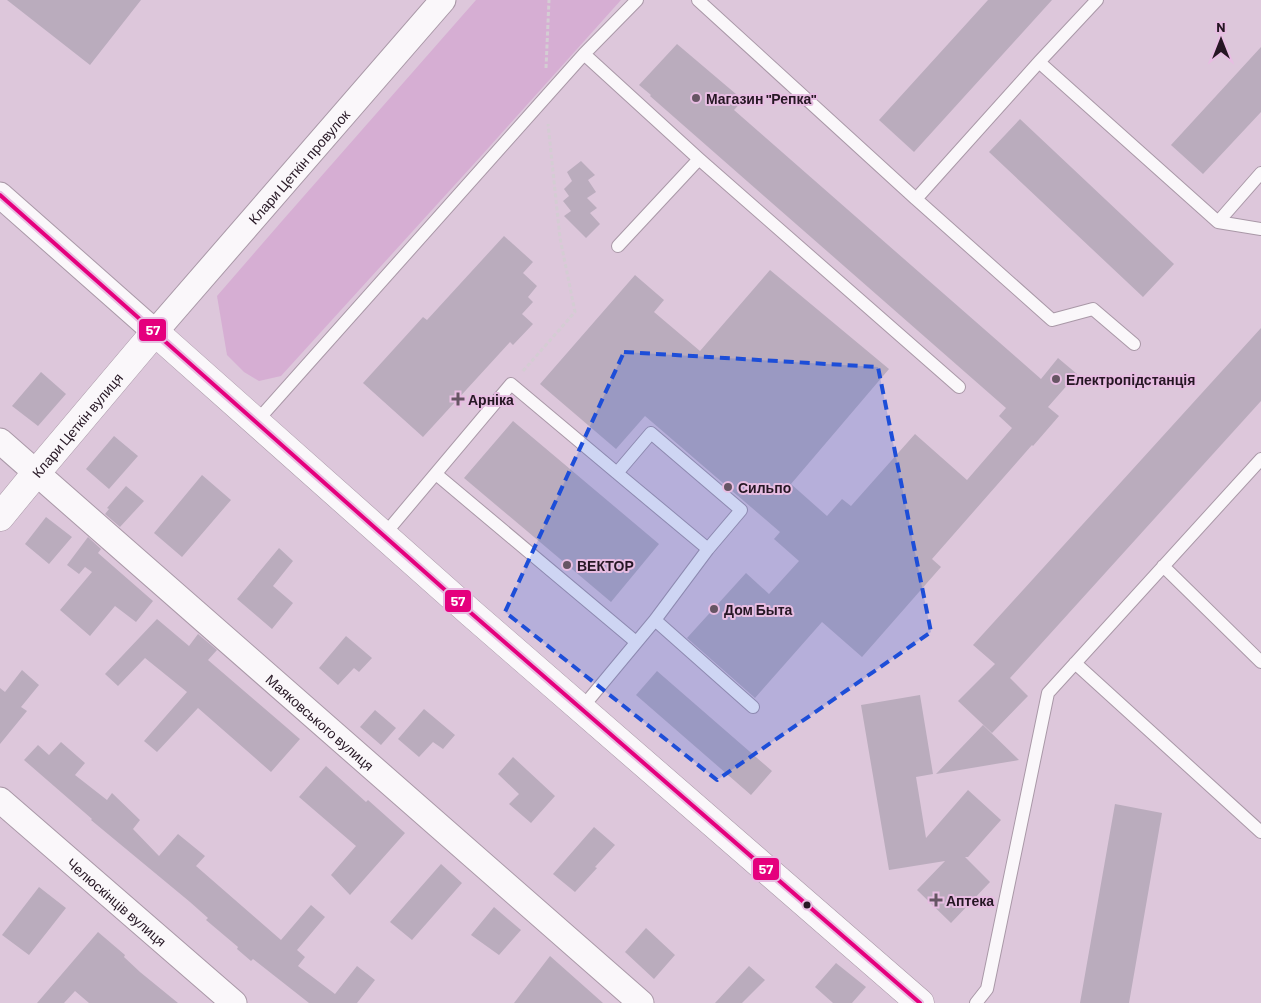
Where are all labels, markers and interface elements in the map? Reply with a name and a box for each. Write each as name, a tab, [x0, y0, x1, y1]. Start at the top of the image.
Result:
north arrow	[1196, 15, 1246, 65]
text: N	[1216, 18, 1226, 35]
place label: Магазин "Репка"	[706, 90, 816, 107]
marker: Магазин "Репка"	[690, 92, 702, 104]
street label: Клари Цеткін провулок	[244, 105, 353, 227]
line badge: 57	[138, 318, 167, 342]
text: 57	[146, 321, 160, 338]
street label: Клари Цеткін вулиця	[28, 369, 126, 481]
place label: Електропідстанція	[1066, 371, 1195, 388]
marker: Електропідстанція	[1050, 373, 1062, 385]
place label: Арніка	[468, 391, 514, 408]
marker: Арніка	[452, 393, 464, 405]
place label: Сильпо	[738, 479, 791, 496]
marker: Сильпо	[722, 481, 734, 493]
place label: ВЕКТОР	[577, 557, 634, 574]
marker: ВЕКТОР	[561, 559, 573, 571]
line badge: 57	[444, 589, 472, 613]
text: 57	[451, 592, 465, 609]
place label: Дом Быта	[724, 601, 793, 618]
marker: Дом Быта	[708, 603, 720, 615]
street label: Маяковського вулиця	[263, 670, 378, 774]
street label: Челюскінців вулиця	[64, 854, 170, 949]
line badge: 57	[752, 857, 780, 881]
text: 57	[759, 860, 773, 877]
place label: Аптека	[946, 892, 994, 909]
marker: Аптека	[930, 894, 942, 906]
unlabelled marker	[802, 900, 812, 910]

